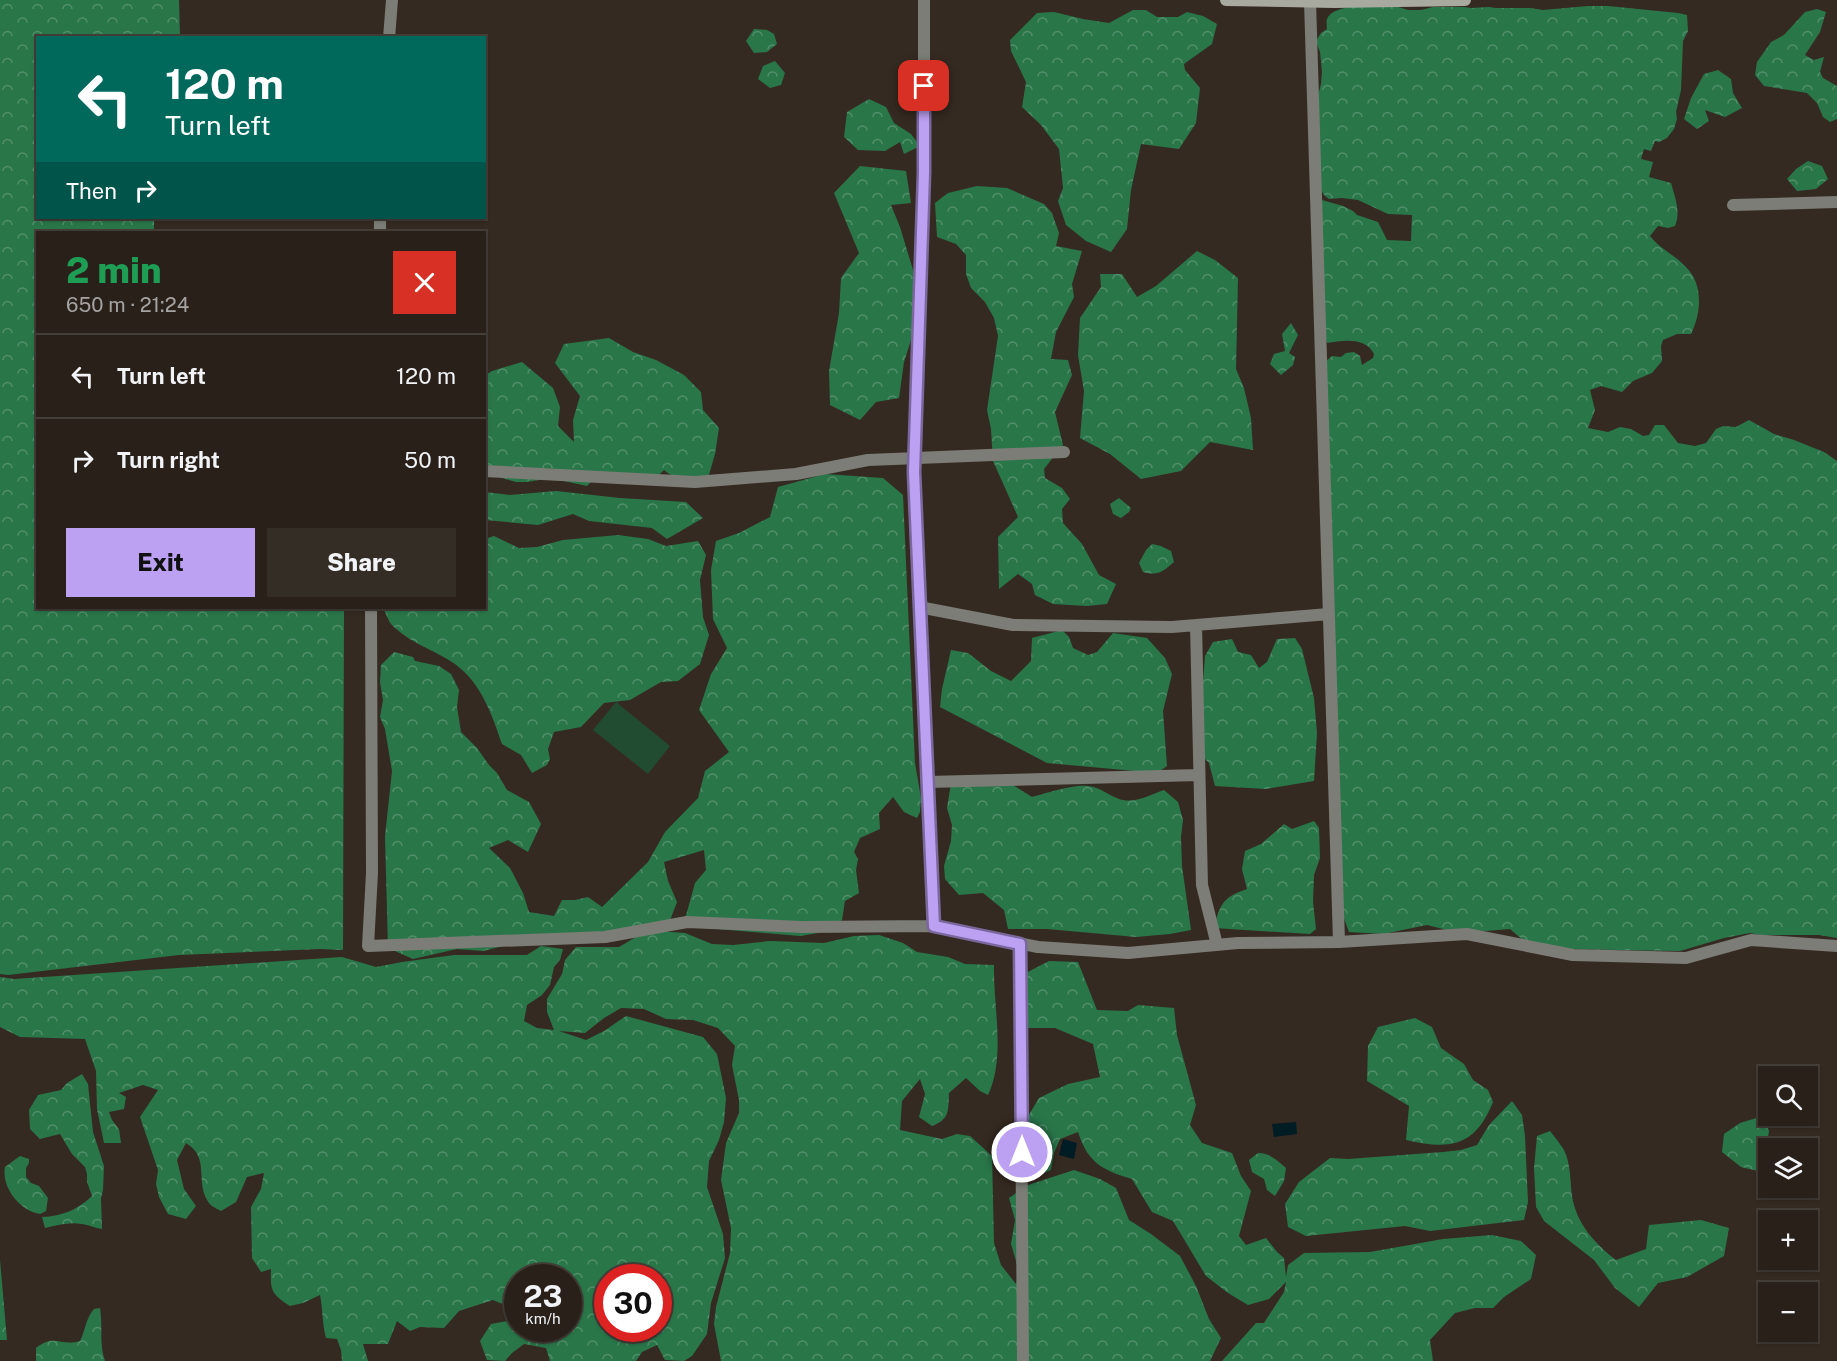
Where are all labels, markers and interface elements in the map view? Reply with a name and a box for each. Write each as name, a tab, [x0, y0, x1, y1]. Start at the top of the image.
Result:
text: 120 m	[165, 59, 284, 108]
icon: left	[66, 60, 144, 138]
pin	[898, 60, 949, 111]
icon: arrive	[907, 69, 940, 102]
text: Turn left	[165, 109, 271, 141]
icon: right	[129, 174, 162, 207]
text: Then	[66, 178, 117, 204]
text: 2 min	[66, 249, 162, 291]
button: close	[393, 251, 456, 314]
text: 650 m · 21:24	[66, 293, 189, 317]
icon: left	[66, 360, 99, 393]
text: Turn left	[117, 363, 206, 389]
text: 120 m	[396, 363, 456, 389]
icon: right	[66, 444, 99, 477]
text: Turn right	[117, 447, 220, 473]
text: 50 m	[404, 447, 456, 473]
button: Exit	[66, 528, 255, 597]
button: Share	[267, 528, 456, 597]
map controls	[1758, 1066, 1818, 1342]
button: search	[1758, 1066, 1818, 1126]
position arrow	[990, 1120, 1054, 1184]
button: layers	[1758, 1138, 1818, 1198]
button: +	[1758, 1210, 1818, 1270]
speed limit sign: 30	[594, 1264, 672, 1342]
text: 23	[523, 1278, 563, 1314]
button: −	[1758, 1282, 1818, 1342]
text: km/h	[525, 1310, 561, 1327]

